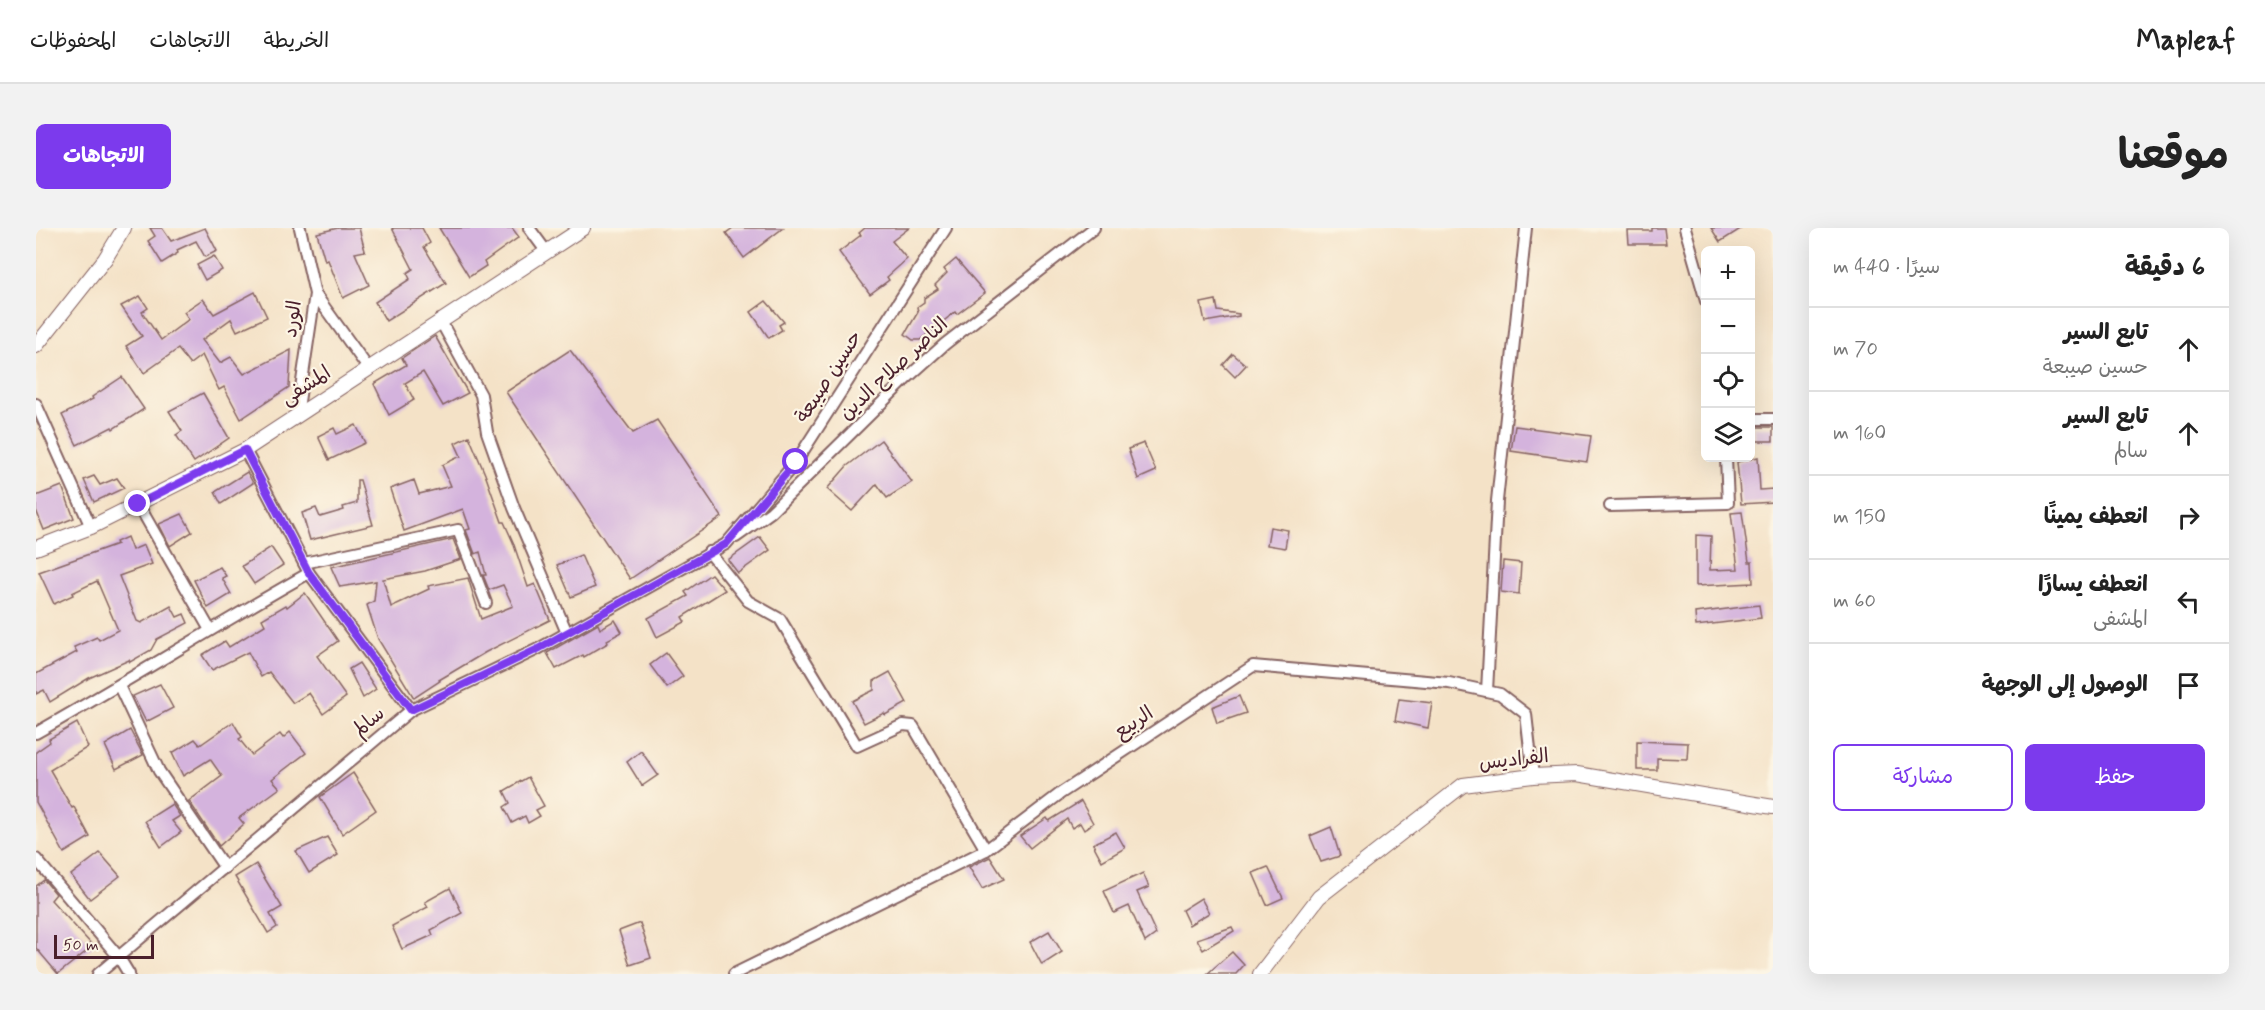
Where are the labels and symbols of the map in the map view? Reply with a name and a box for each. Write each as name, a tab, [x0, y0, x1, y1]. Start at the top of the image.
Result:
street label: الورد	[277, 299, 309, 339]
street label: الناصر صلاح الدين	[834, 311, 954, 427]
street label: حسين صيبعة	[789, 326, 869, 428]
street label: المشفى	[276, 360, 336, 412]
route start	[782, 448, 808, 474]
route end	[124, 490, 150, 516]
street label: الربيع	[1109, 700, 1159, 746]
street label: سالم	[347, 701, 391, 743]
street label: الفراديس	[1478, 743, 1550, 777]
scale bar	[54, 932, 154, 960]

